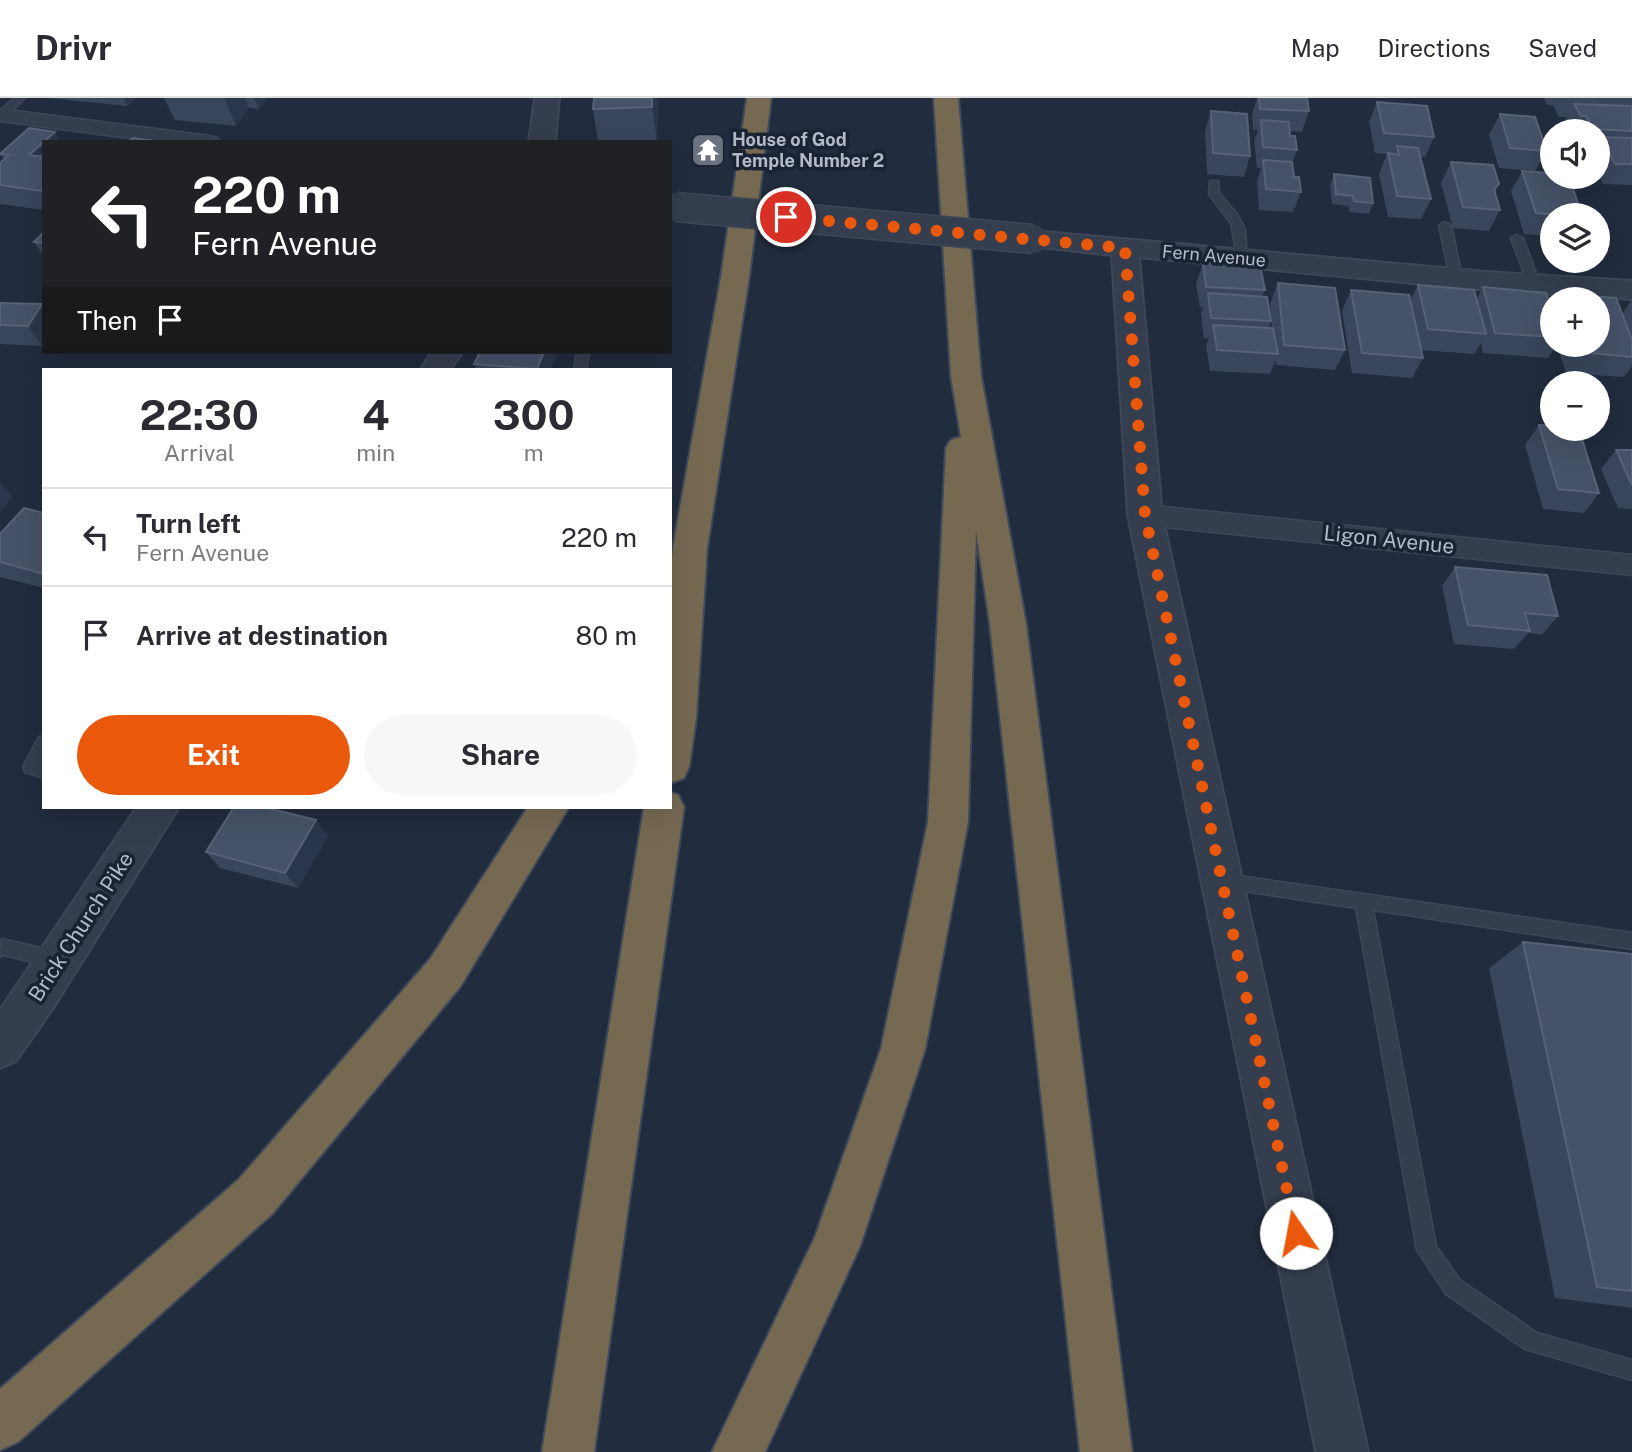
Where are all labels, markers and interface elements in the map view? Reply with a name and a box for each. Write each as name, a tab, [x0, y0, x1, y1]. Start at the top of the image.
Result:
text: Drivr	[35, 29, 112, 67]
text: Map	[1291, 34, 1340, 62]
text: Directions	[1378, 34, 1490, 62]
text: Saved	[1528, 34, 1597, 62]
map controls	[1540, 119, 1610, 441]
button: sound	[1540, 119, 1610, 189]
place label: House of God Temple Number 2	[732, 129, 884, 171]
temple icon: House of God Temple Number 2	[689, 131, 727, 169]
text: 220 m	[192, 166, 341, 224]
icon: left	[77, 168, 168, 259]
pin	[756, 187, 816, 247]
icon: arrive	[767, 198, 805, 236]
button: layers	[1540, 203, 1610, 273]
text: Fern Avenue	[192, 225, 377, 262]
street label: Fern Avenue	[1161, 240, 1267, 271]
button: +	[1540, 287, 1610, 357]
icon: arrive	[151, 301, 189, 339]
text: Then	[77, 305, 137, 336]
button: −	[1540, 371, 1610, 441]
text: 22:30	[139, 390, 259, 439]
text: 4	[362, 390, 390, 439]
text: 300	[493, 390, 575, 439]
text: Arrival	[164, 439, 235, 466]
text: min	[356, 439, 395, 466]
text: m	[524, 439, 544, 466]
text: Turn left	[136, 508, 241, 539]
icon: left	[77, 518, 115, 556]
street label: Ligon Avenue	[1322, 520, 1456, 559]
text: 220 m	[561, 522, 637, 553]
text: Fern Avenue	[136, 539, 269, 566]
icon: arrive	[77, 616, 115, 654]
text: Arrive at destination	[136, 620, 388, 651]
text: 80 m	[576, 620, 637, 651]
button: Exit	[77, 715, 350, 795]
button: Share	[364, 715, 637, 795]
street label: Brick Church Pike	[23, 847, 138, 1006]
position arrow	[1259, 1196, 1333, 1270]

